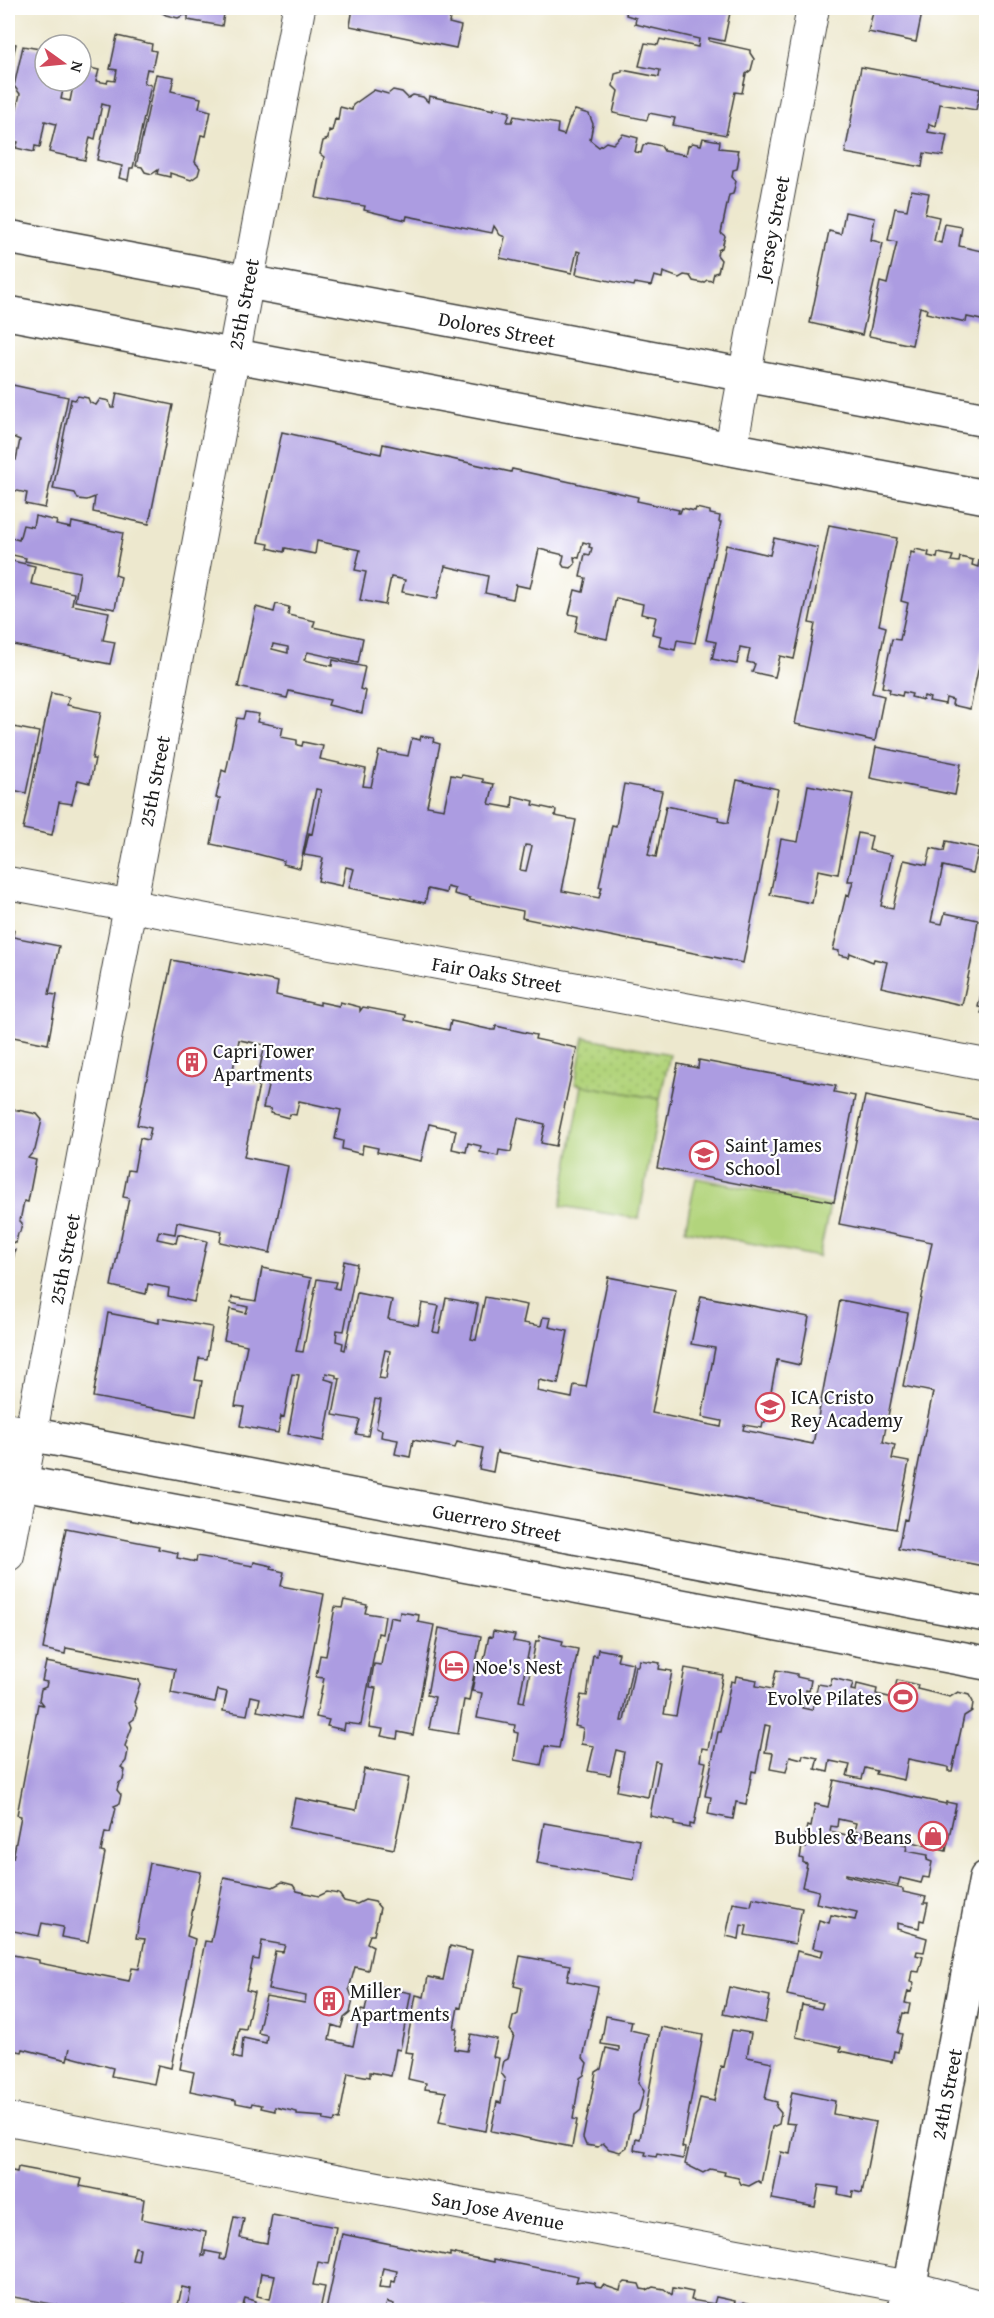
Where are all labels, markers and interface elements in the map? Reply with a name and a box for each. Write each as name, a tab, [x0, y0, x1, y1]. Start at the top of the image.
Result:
north arrow	[33, 33, 93, 93]
text: N	[64, 59, 90, 75]
street label: Jersey Street	[747, 173, 796, 286]
street label: 25th Street	[220, 256, 266, 352]
street label: Dolores Street	[436, 303, 558, 355]
street label: 25th Street	[131, 733, 177, 829]
street label: Fair Oaks Street	[430, 948, 564, 1000]
place label: Capri Tower Apartments	[213, 1036, 314, 1088]
building icon: Capri Tower Apartments	[176, 1046, 208, 1078]
place label: Saint James School	[725, 1130, 822, 1182]
school or university icon: Saint James School	[688, 1139, 720, 1171]
street label: 25th Street	[41, 1211, 87, 1307]
place label: ICA Cristo Rey Academy	[791, 1382, 903, 1434]
school or university icon: ICA Cristo Rey Academy	[754, 1391, 786, 1423]
street label: Guerrero Street	[430, 1495, 564, 1549]
hotel icon: Noe's Nest	[438, 1650, 470, 1682]
place label: Noe's Nest	[475, 1652, 563, 1681]
sports icon: Evolve Pilates	[887, 1681, 919, 1713]
place label: Evolve Pilates	[767, 1683, 882, 1712]
shop icon: Bubbles & Beans	[917, 1820, 949, 1852]
place label: Bubbles & Beans	[775, 1822, 912, 1851]
place label: Miller Apartments	[350, 1976, 450, 2028]
building icon: Miller Apartments	[313, 1985, 345, 2017]
street label: 24th Street	[923, 2046, 969, 2142]
street label: San Jose Avenue	[429, 2183, 567, 2237]

